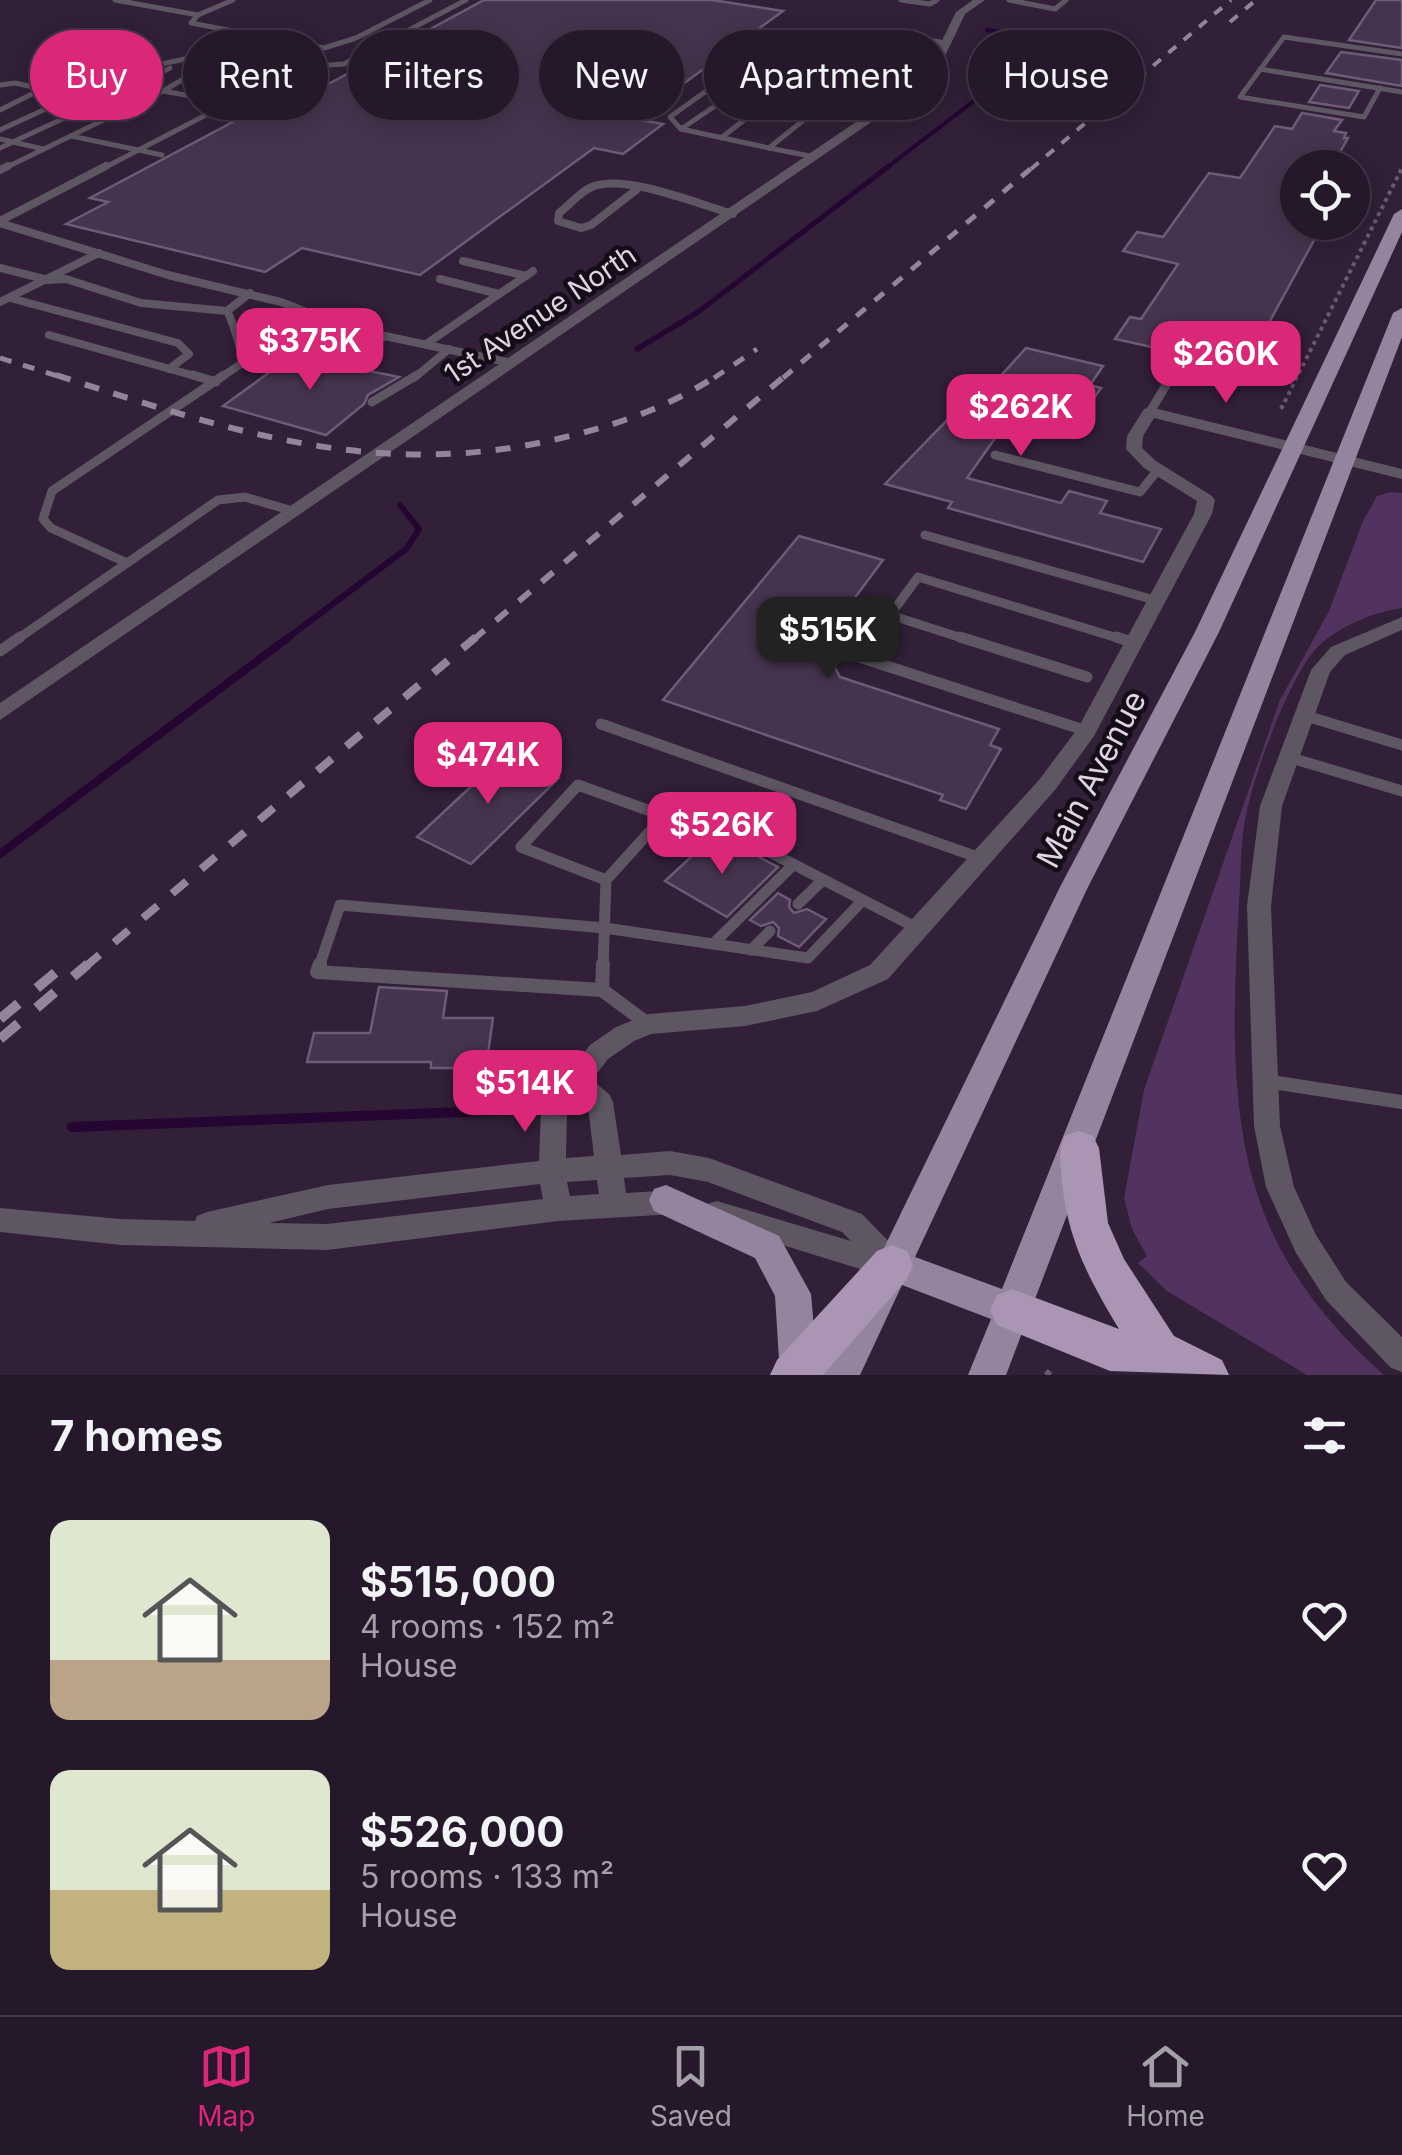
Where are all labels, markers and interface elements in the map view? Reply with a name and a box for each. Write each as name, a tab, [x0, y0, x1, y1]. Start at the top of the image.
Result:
chip: Buy	[30, 30, 163, 120]
chip: Rent	[183, 30, 328, 120]
chip: Filters	[348, 30, 519, 120]
chip: New	[539, 30, 684, 120]
chip: Apartment	[704, 30, 948, 120]
chip: House	[968, 30, 1144, 120]
map controls	[1280, 150, 1370, 240]
button: locate	[1280, 150, 1370, 240]
street label: 1st Avenue North	[438, 237, 642, 391]
pin: $375K	[240, 308, 380, 393]
text: $375K	[258, 321, 362, 360]
pin: $260K	[1156, 321, 1296, 406]
text: $260K	[1173, 334, 1279, 373]
pin: $262K	[951, 374, 1091, 459]
text: $262K	[968, 387, 1074, 426]
pin: $515K	[758, 597, 898, 682]
text: $515K	[779, 610, 877, 649]
street label: Main Avenue	[1028, 684, 1154, 874]
pin: $474K	[418, 722, 558, 807]
text: $474K	[436, 735, 540, 774]
pin: $526K	[652, 792, 792, 877]
text: $526K	[669, 805, 775, 844]
pin: $514K	[455, 1050, 595, 1135]
text: $514K	[475, 1063, 575, 1102]
icon: filters	[1297, 1408, 1352, 1463]
text: 7 homes	[50, 1410, 223, 1461]
text: $515,000	[360, 1556, 556, 1607]
icon: home	[130, 1560, 250, 1680]
icon: heart	[1297, 1593, 1352, 1648]
text: 4 rooms · 152 m²	[360, 1607, 615, 1646]
text: House	[360, 1646, 457, 1685]
text: $526,000	[360, 1806, 565, 1857]
icon: home	[130, 1810, 250, 1930]
icon: heart	[1297, 1843, 1352, 1898]
text: 5 rooms · 133 m²	[360, 1857, 614, 1896]
text: House	[360, 1896, 457, 1935]
tab: Map	[197, 2039, 255, 2133]
tab: Saved	[650, 2039, 732, 2133]
tab: Home	[1126, 2039, 1205, 2133]

